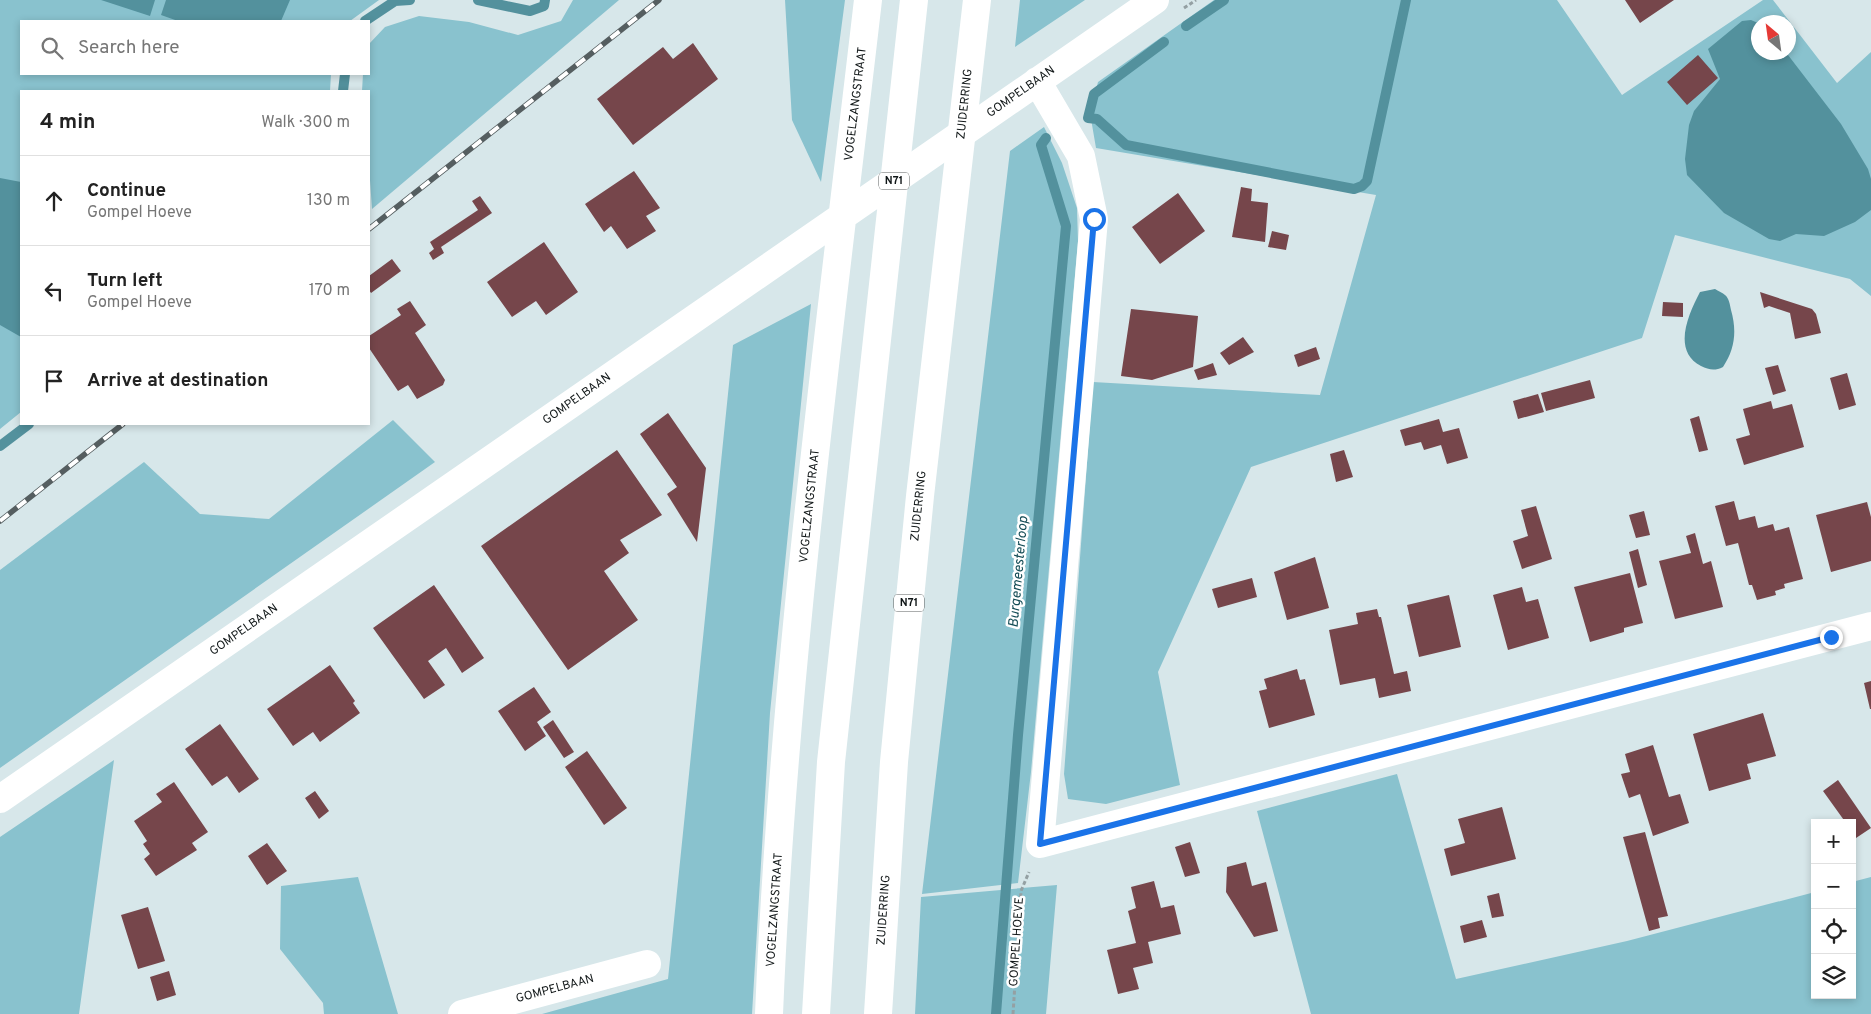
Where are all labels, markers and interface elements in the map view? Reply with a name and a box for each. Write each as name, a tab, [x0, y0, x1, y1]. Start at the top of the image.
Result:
north arrow	[1751, 15, 1796, 60]
search box	[20, 20, 370, 75]
icon: search	[38, 34, 66, 62]
text: Search here	[78, 36, 180, 60]
street label: VOGELZANGSTRAAT	[841, 46, 871, 162]
street label: GOMPELBAAN	[984, 62, 1058, 122]
street label: ZUIDERRING	[953, 68, 977, 140]
text: 4 min	[40, 109, 96, 136]
text: Walk · 300 m	[261, 113, 350, 133]
road number: N71	[879, 172, 909, 190]
text: Continue	[87, 179, 166, 203]
icon: ahead	[40, 187, 68, 215]
text: 130 m	[307, 191, 350, 211]
text: Gompel Hoeve	[87, 203, 192, 223]
route start	[1083, 208, 1106, 231]
text: Turn left	[87, 269, 163, 293]
icon: left	[40, 277, 68, 305]
text: 170 m	[309, 281, 350, 301]
text: Gompel Hoeve	[87, 293, 192, 313]
icon: arrive	[40, 367, 68, 395]
text: Arrive at destination	[87, 369, 268, 393]
street label: GOMPELBAAN	[540, 369, 614, 429]
street label: VOGELZANGSTRAAT	[796, 448, 824, 564]
street label: ZUIDERRING	[907, 470, 931, 542]
water label: Burgemeesterloop	[1006, 515, 1032, 629]
road number: N71	[894, 594, 924, 612]
street label: GOMPELBAAN	[207, 600, 281, 660]
route end	[1820, 626, 1843, 649]
map controls	[1811, 819, 1856, 999]
button: +	[1811, 819, 1856, 864]
street label: VOGELZANGSTRAAT	[763, 852, 787, 968]
button: −	[1811, 864, 1856, 909]
street label: ZUIDERRING	[874, 874, 894, 946]
street label: GOMPEL HOEVE	[1006, 897, 1028, 987]
button: locate	[1811, 909, 1856, 954]
button: layers	[1811, 954, 1856, 999]
street label: GOMPELBAAN	[514, 971, 596, 1007]

